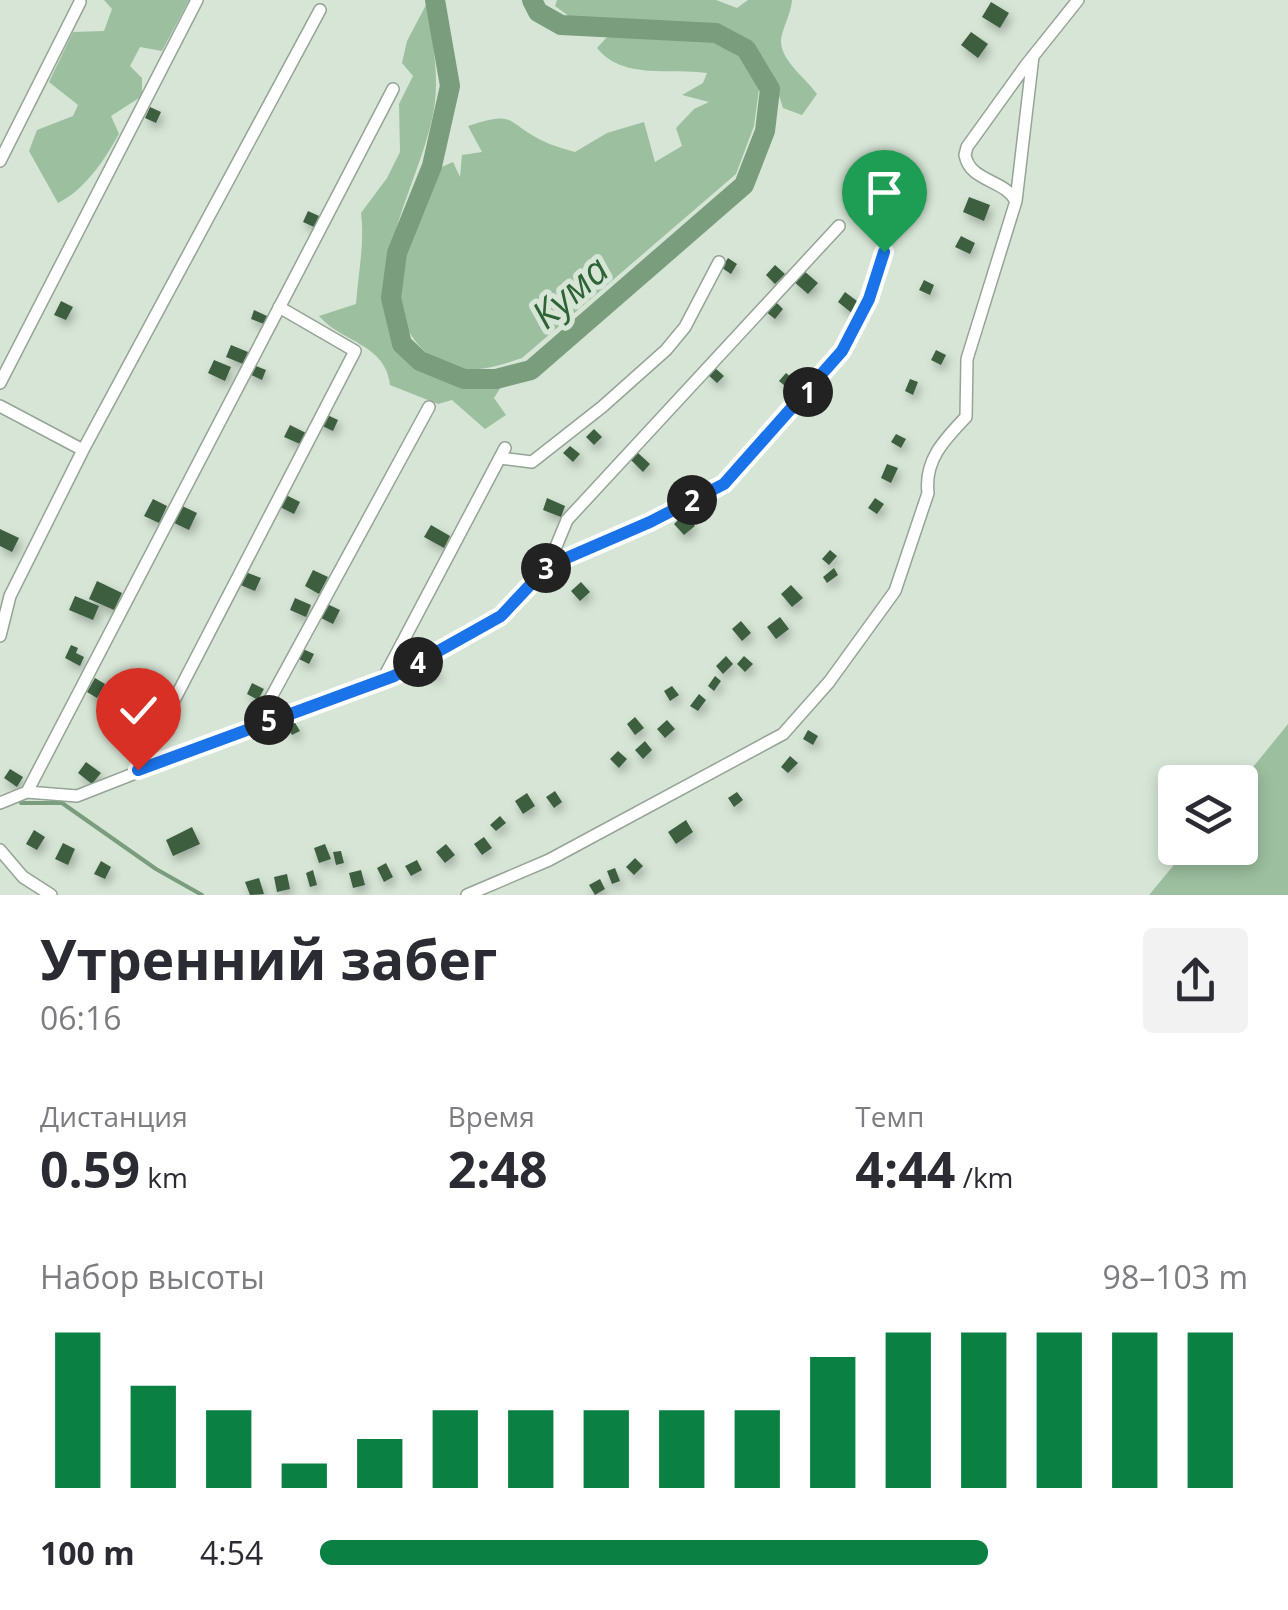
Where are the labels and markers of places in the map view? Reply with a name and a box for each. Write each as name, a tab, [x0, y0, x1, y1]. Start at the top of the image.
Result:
pin	[842, 150, 927, 253]
pin: 1	[783, 367, 833, 417]
pin: 2	[667, 475, 717, 525]
pin: 3	[521, 543, 571, 593]
pin: 4	[393, 637, 443, 687]
pin	[96, 668, 181, 771]
pin: 5	[244, 695, 294, 745]

